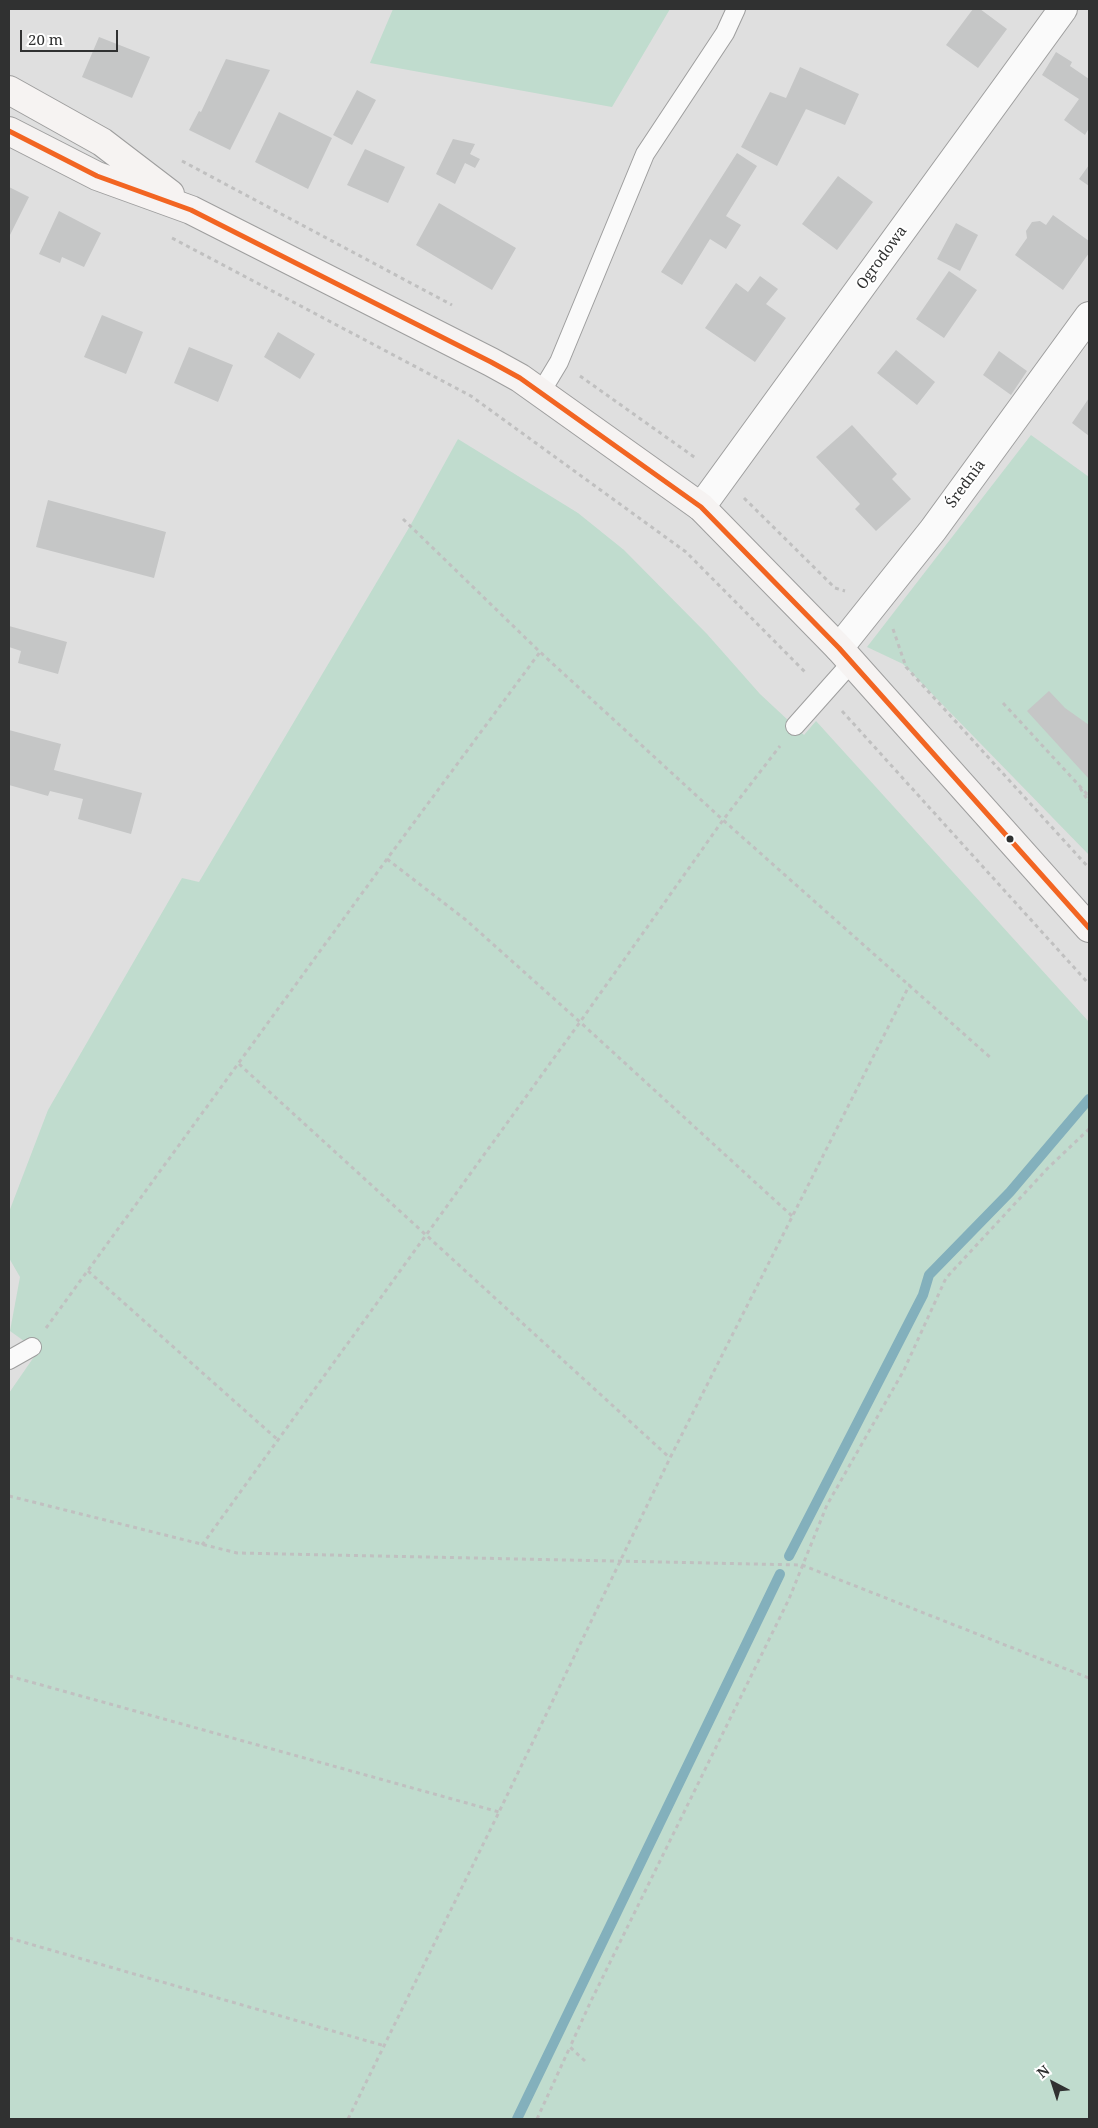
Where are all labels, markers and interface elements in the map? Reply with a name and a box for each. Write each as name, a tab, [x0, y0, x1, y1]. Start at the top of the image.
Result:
scale bar	[22, 20, 120, 52]
text: 20 m	[28, 29, 63, 49]
street label: Ogrodowa	[853, 223, 911, 293]
street label: Średnia	[942, 456, 990, 512]
unlabelled marker	[1005, 834, 1015, 844]
north arrow	[1028, 2058, 1078, 2108]
text: N	[1033, 2060, 1053, 2082]

